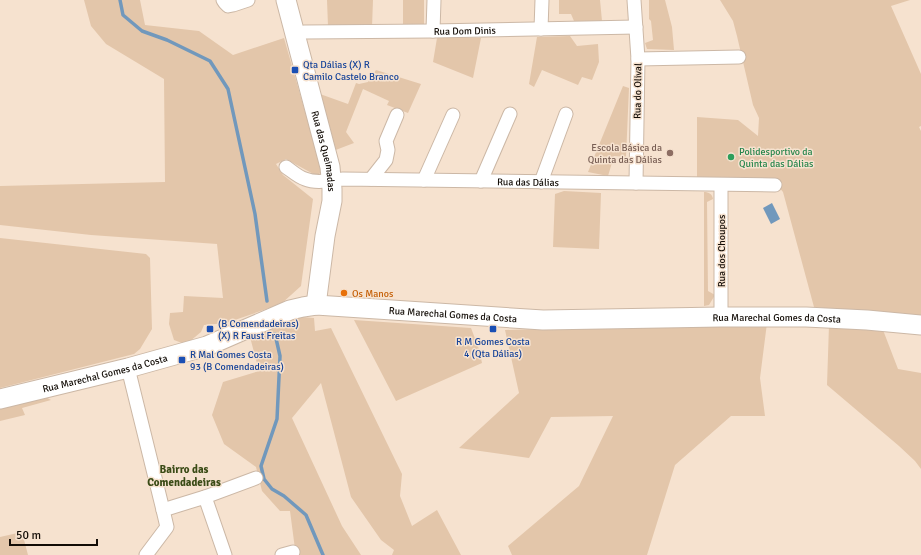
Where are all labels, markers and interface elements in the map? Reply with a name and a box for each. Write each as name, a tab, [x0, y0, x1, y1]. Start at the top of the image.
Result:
street label: Rua Dom Dinis	[434, 25, 497, 38]
place label: Qta Dálias (X) R Camilo Castelo Branco	[303, 59, 399, 83]
street label: Rua do Olival	[632, 63, 644, 119]
marker: Qta Dálias (X) R Camilo Castelo Branco	[290, 65, 300, 75]
street label: Rua das Queimadas	[308, 109, 337, 192]
place label: Escola Básica da Quinta das Dálias	[588, 142, 663, 166]
place label: Polidesportivo da Quinta das Dálias	[739, 146, 814, 170]
marker: Escola Básica da Quinta das Dálias	[665, 148, 675, 158]
marker: Polidesportivo da Quinta das Dálias	[726, 152, 736, 162]
street label: Rua das Dálias	[497, 176, 560, 189]
street label: Rua dos Choupos	[716, 214, 728, 287]
marker: Os Manos	[339, 288, 349, 298]
place label: Os Manos	[352, 288, 394, 300]
street label: Rua Marechal Gomes da Costa	[388, 305, 518, 325]
street label: Rua Marechal Gomes da Costa	[712, 312, 841, 326]
place label: (B Comendadeiras) (X) R Faust Freitas	[218, 318, 299, 342]
marker: (B Comendadeiras) (X) R Faust Freitas	[205, 324, 215, 334]
marker: R M Gomes Costa 4 (Qta Dálias)	[488, 324, 498, 334]
place label: R M Gomes Costa 4 (Qta Dálias)	[456, 336, 530, 360]
place label: R Mal Gomes Costa 93 (B Comendadeiras)	[190, 349, 284, 373]
street label: Rua Marechal Gomes da Costa	[41, 352, 169, 396]
marker: R Mal Gomes Costa 93 (B Comendadeiras)	[177, 355, 187, 365]
district label: Bairro das Comendadeiras	[147, 463, 221, 489]
scale bar	[10, 521, 97, 547]
text: 50 m	[16, 528, 41, 543]

